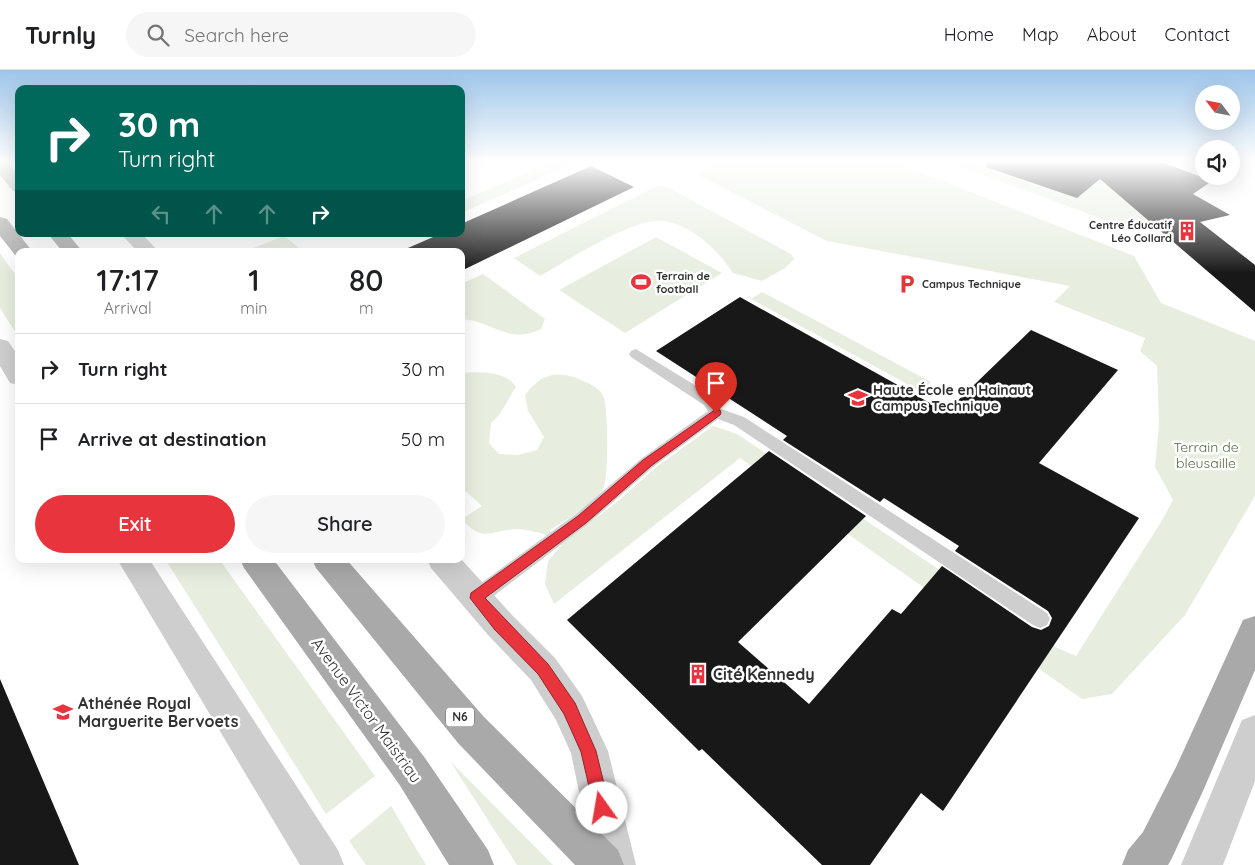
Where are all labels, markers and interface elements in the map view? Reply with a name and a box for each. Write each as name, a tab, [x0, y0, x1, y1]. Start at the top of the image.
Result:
search box	[126, 12, 476, 57]
text: Turnly	[25, 20, 96, 50]
icon: search	[144, 21, 172, 49]
text: Search here	[184, 23, 289, 47]
text: Home	[944, 23, 994, 46]
text: Map	[1022, 23, 1059, 46]
text: About	[1087, 23, 1137, 46]
text: Contact	[1165, 23, 1230, 46]
north arrow	[1195, 85, 1240, 130]
map controls	[1195, 85, 1240, 185]
text: 30 m	[118, 102, 200, 146]
icon: right	[35, 105, 100, 170]
button: sound	[1195, 140, 1240, 185]
text: Turn right	[118, 145, 215, 173]
icon: left	[147, 200, 175, 228]
icon: ahead	[200, 200, 228, 228]
icon: ahead	[253, 200, 281, 228]
icon: right	[306, 200, 334, 228]
place label: Centre Éducatif Léo Collard	[1089, 218, 1172, 245]
building icon: Centre Éducatif Léo Collard	[1176, 220, 1198, 242]
text: 17:17	[96, 261, 159, 299]
text: 1	[248, 261, 260, 299]
text: 80	[349, 261, 384, 299]
place label: Terrain de football	[656, 269, 711, 296]
sports icon: Terrain de football	[630, 271, 652, 293]
parking icon: Campus Technique	[896, 273, 918, 295]
place label: Campus Technique	[922, 277, 1021, 291]
text: Arrival	[104, 298, 152, 318]
text: min	[240, 298, 268, 318]
text: m	[359, 298, 374, 318]
icon: right	[35, 355, 63, 383]
text: Turn right	[78, 357, 167, 381]
text: 30 m	[401, 357, 445, 381]
pin	[695, 362, 737, 413]
icon: arrive	[702, 369, 730, 397]
place label: Haute École en Hainaut Campus Technique	[873, 381, 1032, 415]
school or university icon: Haute École en Hainaut Campus Technique	[847, 387, 869, 409]
icon: arrive	[35, 425, 63, 453]
text: Arrive at destination	[78, 427, 267, 451]
text: 50 m	[401, 427, 445, 451]
park label: Terrain de bleusaille	[1173, 438, 1239, 472]
button: Exit	[35, 495, 235, 553]
button: Share	[245, 495, 445, 553]
street label: Avenue Victor Maistriau	[308, 634, 426, 786]
building icon: Cité Kennedy	[687, 663, 709, 685]
place label: Cité Kennedy	[713, 664, 815, 684]
place label: Athénée Royal Marguerite Bervoets	[78, 693, 239, 731]
school or university icon: Athénée Royal Marguerite Bervoets	[52, 701, 74, 723]
road number: N6	[446, 708, 474, 726]
position arrow	[575, 781, 627, 833]

